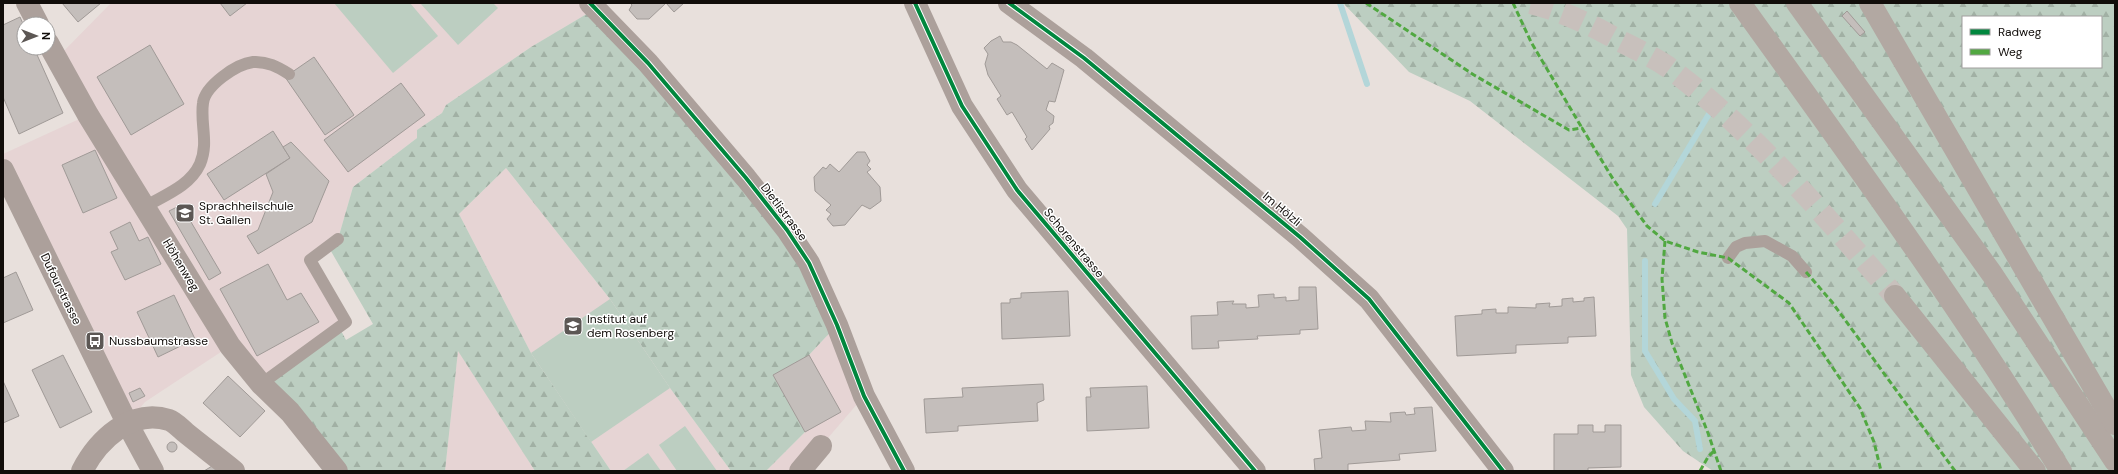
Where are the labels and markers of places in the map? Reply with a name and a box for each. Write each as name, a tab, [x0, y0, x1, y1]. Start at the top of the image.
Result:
place label: Sprachheilschule St. Gallen	[199, 198, 294, 228]
school or university icon: Sprachheilschule St. Gallen	[174, 202, 196, 224]
place label: Institut auf dem Rosenberg	[587, 311, 674, 341]
school or university icon: Institut auf dem Rosenberg	[562, 315, 584, 337]
bus stop icon: Nussbaumstrasse	[84, 330, 106, 352]
place label: Nussbaumstrasse	[109, 333, 208, 349]

